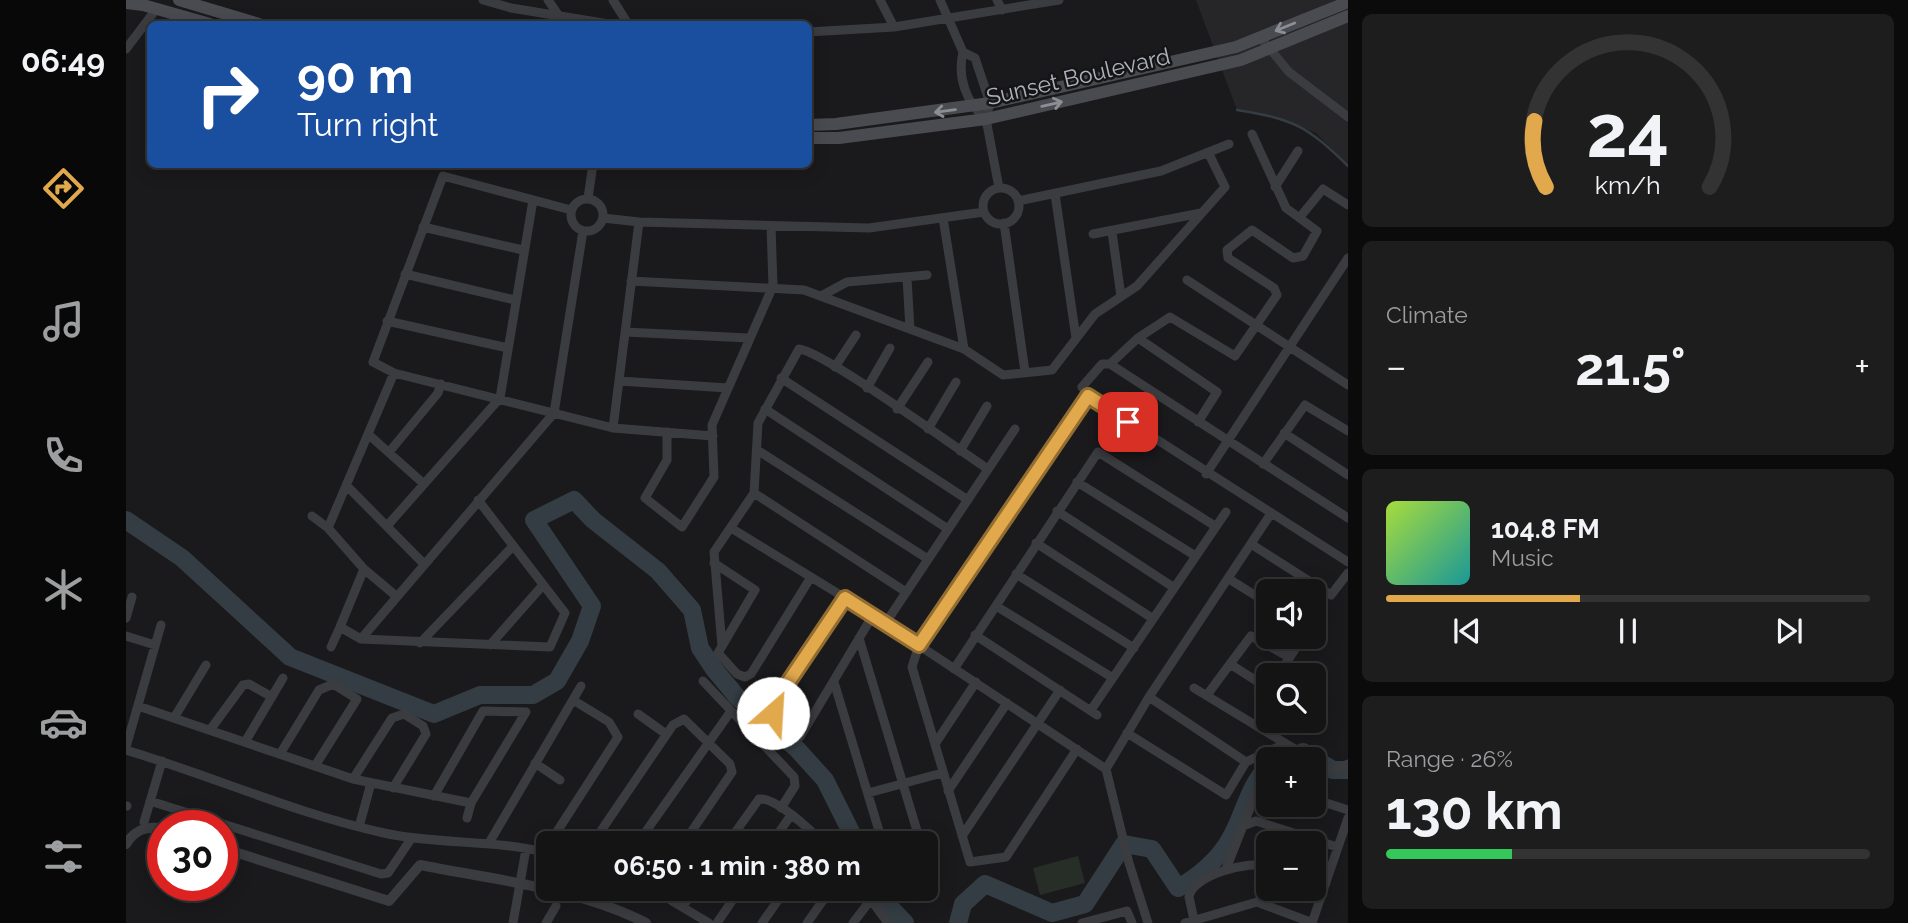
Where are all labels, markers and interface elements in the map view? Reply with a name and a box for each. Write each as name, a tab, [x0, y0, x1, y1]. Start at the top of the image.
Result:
one-way arrow	[1274, 22, 1296, 35]
text: 06:49	[21, 42, 105, 79]
street label: Sunset Boulevard	[983, 42, 1173, 110]
text: 90 m	[297, 47, 413, 104]
icon: right	[182, 49, 273, 140]
text: 24	[1587, 89, 1669, 174]
one-way arrow	[1040, 96, 1063, 110]
one-way arrow	[935, 104, 957, 117]
text: Turn right	[297, 106, 438, 143]
icon: directions	[39, 164, 88, 213]
text: km/h	[1595, 169, 1661, 199]
icon: music	[39, 297, 88, 346]
text: Climate	[1386, 301, 1468, 328]
text: 21.5°	[1575, 336, 1686, 397]
text: −	[1386, 344, 1406, 389]
text: +	[1854, 344, 1870, 389]
pin	[1098, 392, 1158, 452]
icon: arrive	[1109, 403, 1147, 441]
icon: phone	[39, 431, 88, 480]
text: 104.8 FM	[1491, 514, 1600, 544]
text: Music	[1491, 544, 1554, 571]
icon: climate	[39, 565, 88, 614]
map controls	[1256, 579, 1326, 901]
button: sound	[1256, 579, 1326, 649]
icon: previous	[1448, 612, 1486, 650]
icon: pause	[1609, 612, 1647, 650]
icon: next	[1770, 612, 1808, 650]
button: search	[1256, 663, 1326, 733]
position arrow	[736, 676, 810, 750]
icon: car	[39, 698, 88, 747]
text: Range · 26%	[1386, 745, 1513, 772]
button: +	[1256, 747, 1326, 817]
text: 130 km	[1386, 780, 1563, 841]
speed limit sign: 30	[147, 810, 238, 901]
button: −	[1256, 831, 1326, 901]
icon: filters	[39, 832, 88, 881]
text: 06:50 · 1 min · 380 m	[613, 851, 861, 881]

